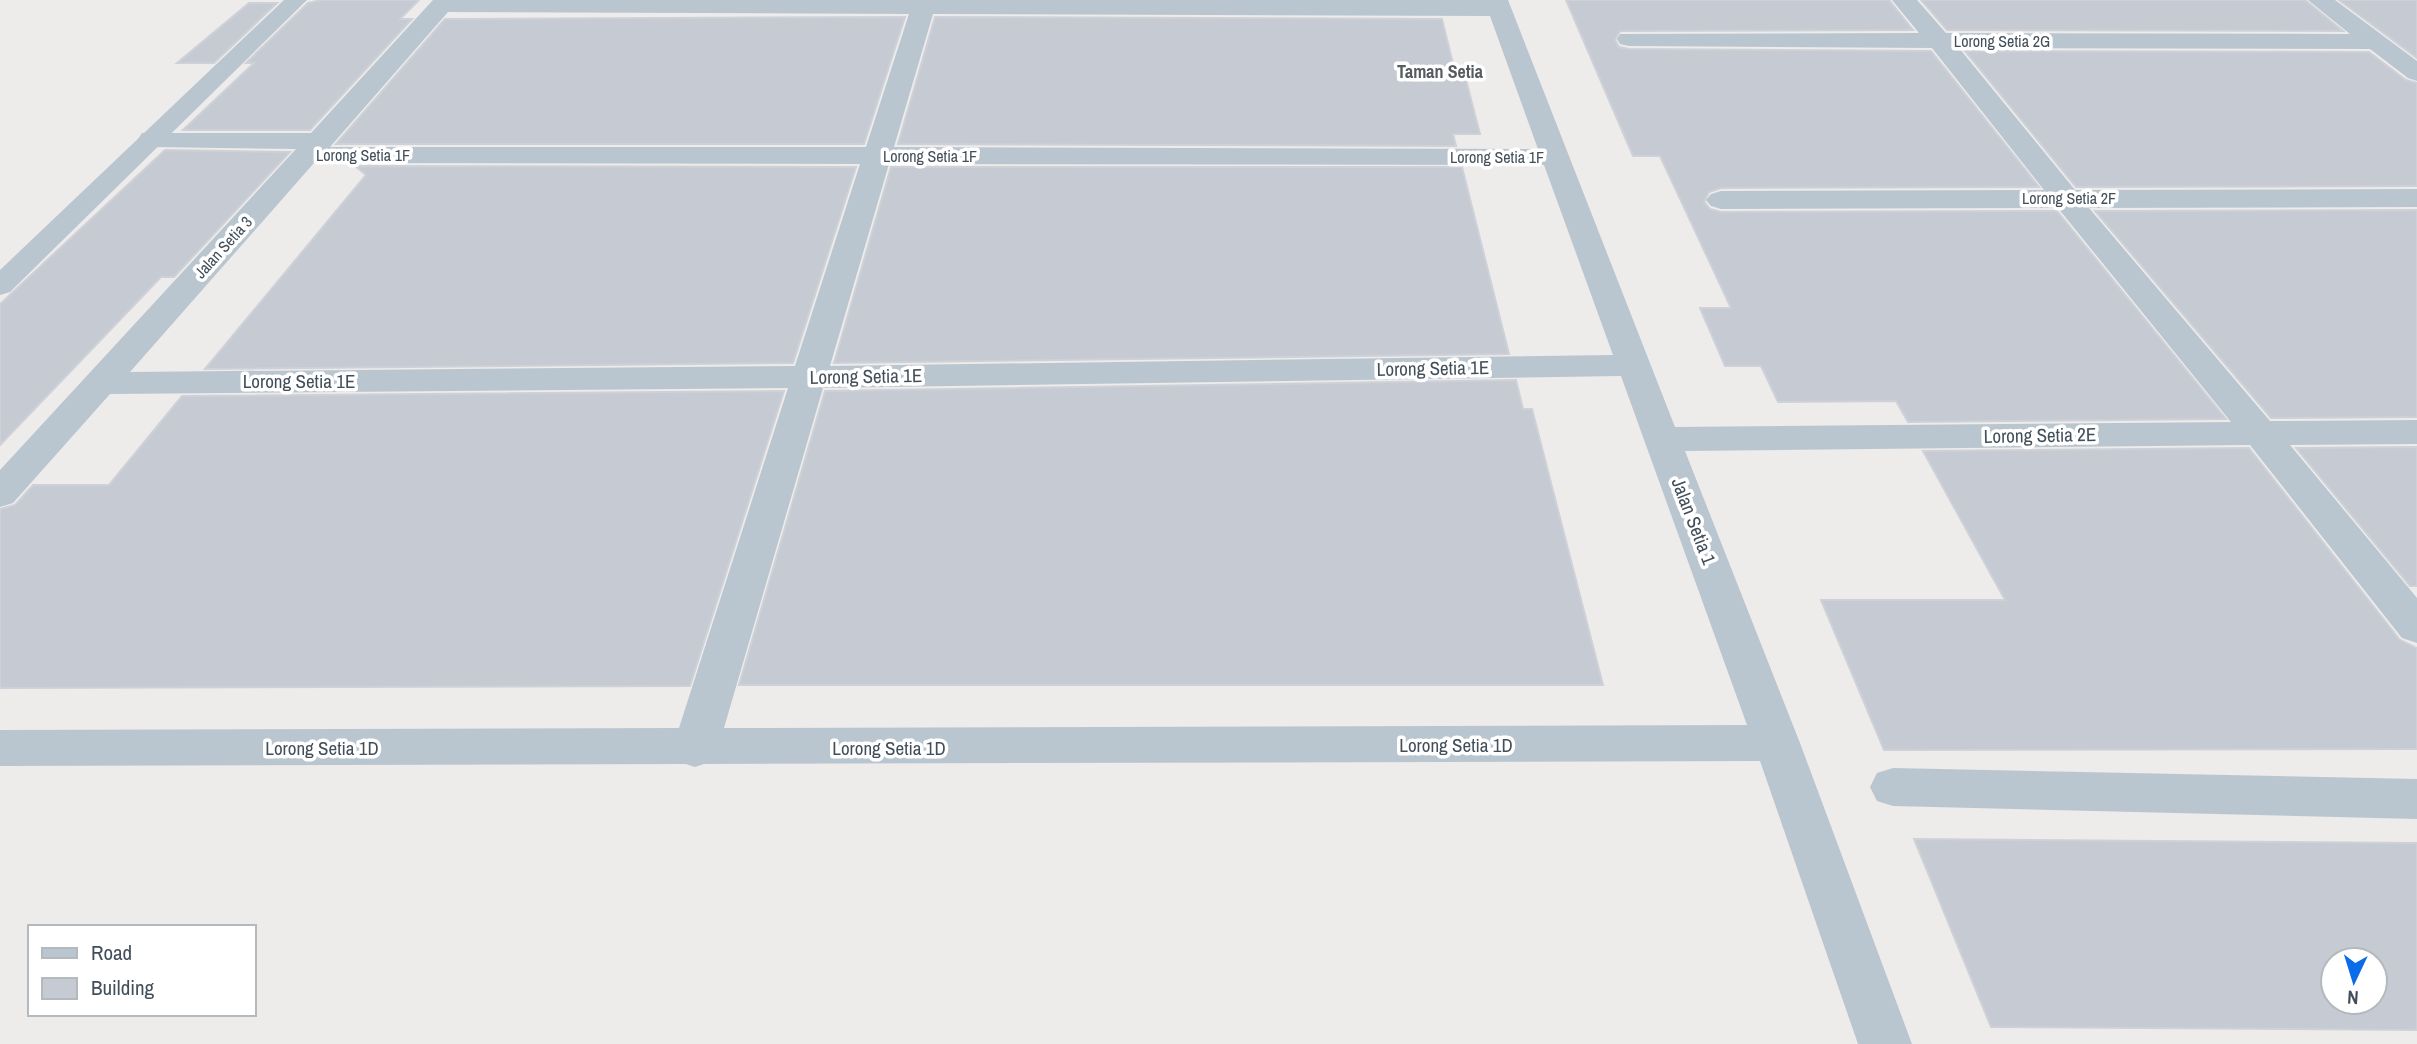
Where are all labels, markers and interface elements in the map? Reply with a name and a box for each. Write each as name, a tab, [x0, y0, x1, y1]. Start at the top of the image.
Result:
street label: Lorong Setia 2G	[1954, 30, 2050, 52]
district label: Taman Setia	[1397, 59, 1484, 84]
street label: Lorong Setia 1F	[316, 144, 410, 166]
street label: Lorong Setia 1F	[883, 145, 977, 167]
street label: Lorong Setia 1F	[1450, 146, 1544, 168]
street label: Lorong Setia 2F	[2022, 187, 2116, 209]
street label: Jalan Setia 3	[189, 211, 257, 283]
street label: Lorong Setia 1E	[1376, 354, 1490, 382]
street label: Lorong Setia 1E	[809, 362, 923, 390]
street label: Lorong Setia 1E	[243, 368, 355, 394]
street label: Lorong Setia 2E	[1983, 421, 2097, 449]
street label: Jalan Setia 1	[1666, 474, 1723, 568]
street label: Lorong Setia 1D	[1399, 732, 1513, 758]
street label: Lorong Setia 1D	[265, 735, 379, 761]
street label: Lorong Setia 1D	[832, 735, 946, 761]
legend	[28, 925, 256, 1016]
text: Road	[91, 938, 132, 967]
north arrow	[2319, 946, 2389, 1016]
text: Building	[91, 973, 155, 1002]
text: N	[2346, 985, 2359, 1011]

